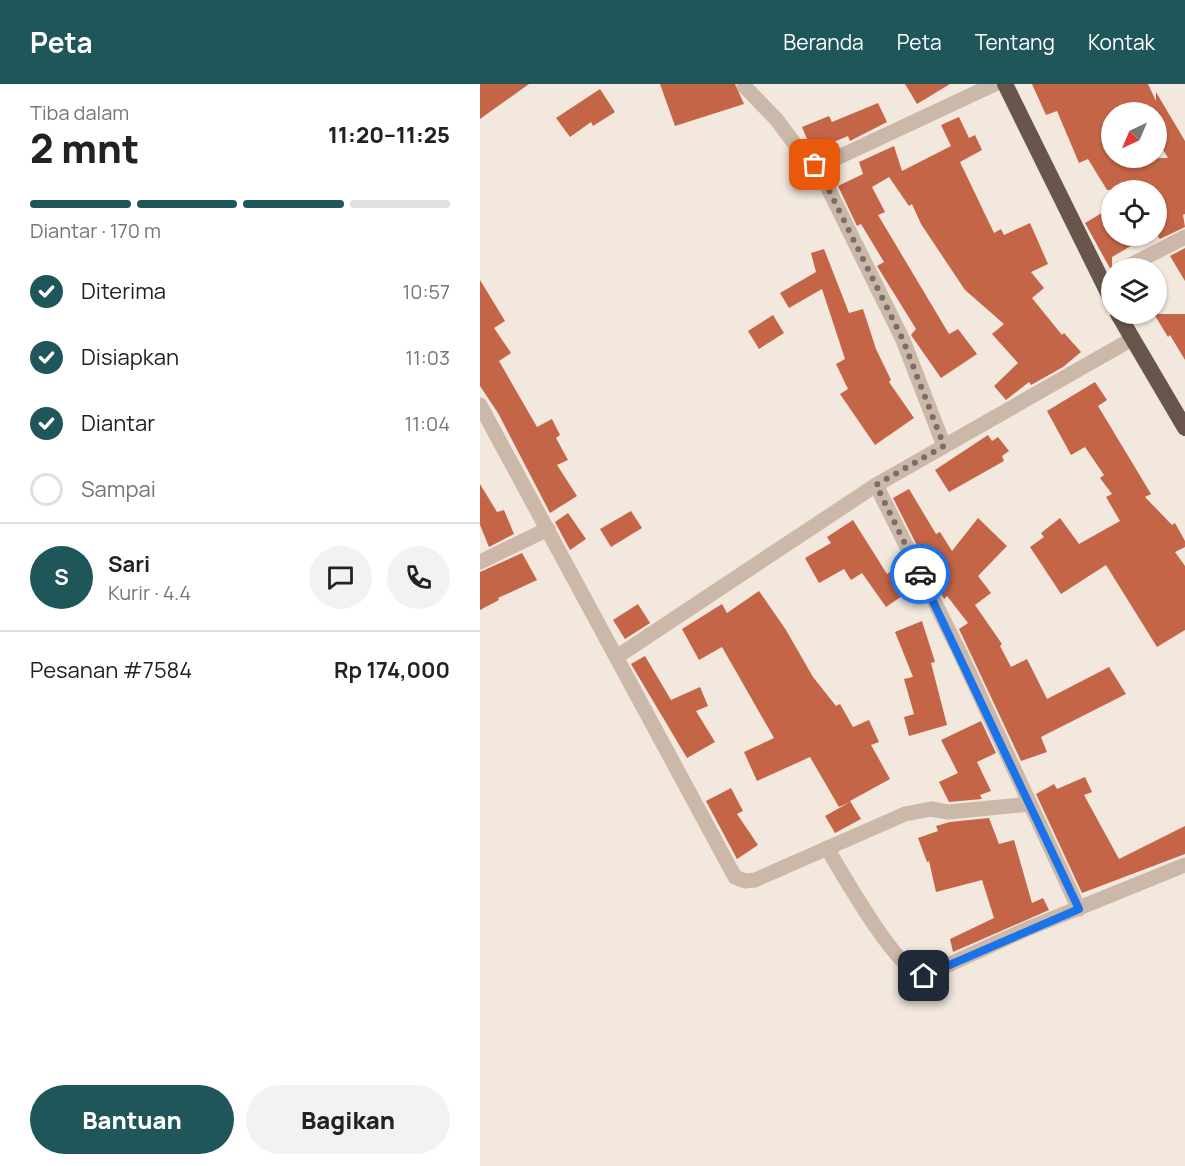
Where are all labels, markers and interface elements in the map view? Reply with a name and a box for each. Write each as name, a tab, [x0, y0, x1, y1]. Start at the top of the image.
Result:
text: Peta	[30, 23, 93, 61]
text: Beranda	[783, 28, 864, 56]
text: Peta	[897, 28, 942, 56]
text: Tentang	[975, 28, 1055, 56]
text: Kontak	[1088, 28, 1155, 56]
text: Tiba dalam	[30, 99, 129, 126]
north arrow	[1101, 102, 1167, 168]
map controls	[1101, 102, 1167, 324]
text: 11:20–11:25	[328, 120, 450, 150]
text: 2 mnt	[30, 121, 139, 175]
pin	[789, 139, 840, 190]
icon: bag	[798, 148, 831, 181]
button: locate	[1101, 180, 1167, 246]
text: Diantar · 170 m	[30, 217, 161, 244]
button: layers	[1101, 258, 1167, 324]
icon: check	[30, 275, 63, 308]
text: Diterima	[81, 276, 166, 306]
text: 10:57	[402, 278, 450, 305]
icon: check	[30, 341, 63, 374]
text: Disiapkan	[81, 342, 179, 372]
text: 11:03	[405, 344, 450, 371]
icon: check	[30, 407, 63, 440]
text: Diantar	[81, 408, 155, 438]
text: 11:04	[404, 410, 450, 437]
text: Sampai	[81, 474, 156, 504]
courier	[890, 544, 950, 604]
button: chat	[309, 546, 372, 609]
button: phone	[387, 546, 450, 609]
text: Sari	[108, 549, 150, 579]
icon: car	[904, 558, 937, 591]
text: S	[54, 562, 69, 592]
text: Kurir · 4.4	[108, 579, 191, 606]
text: Pesanan #7584	[30, 655, 192, 685]
text: Rp 174,000	[334, 655, 450, 685]
pin	[898, 950, 949, 1001]
icon: home	[907, 959, 940, 992]
button: Bantuan	[30, 1085, 234, 1154]
button: Bagikan	[246, 1085, 450, 1154]

